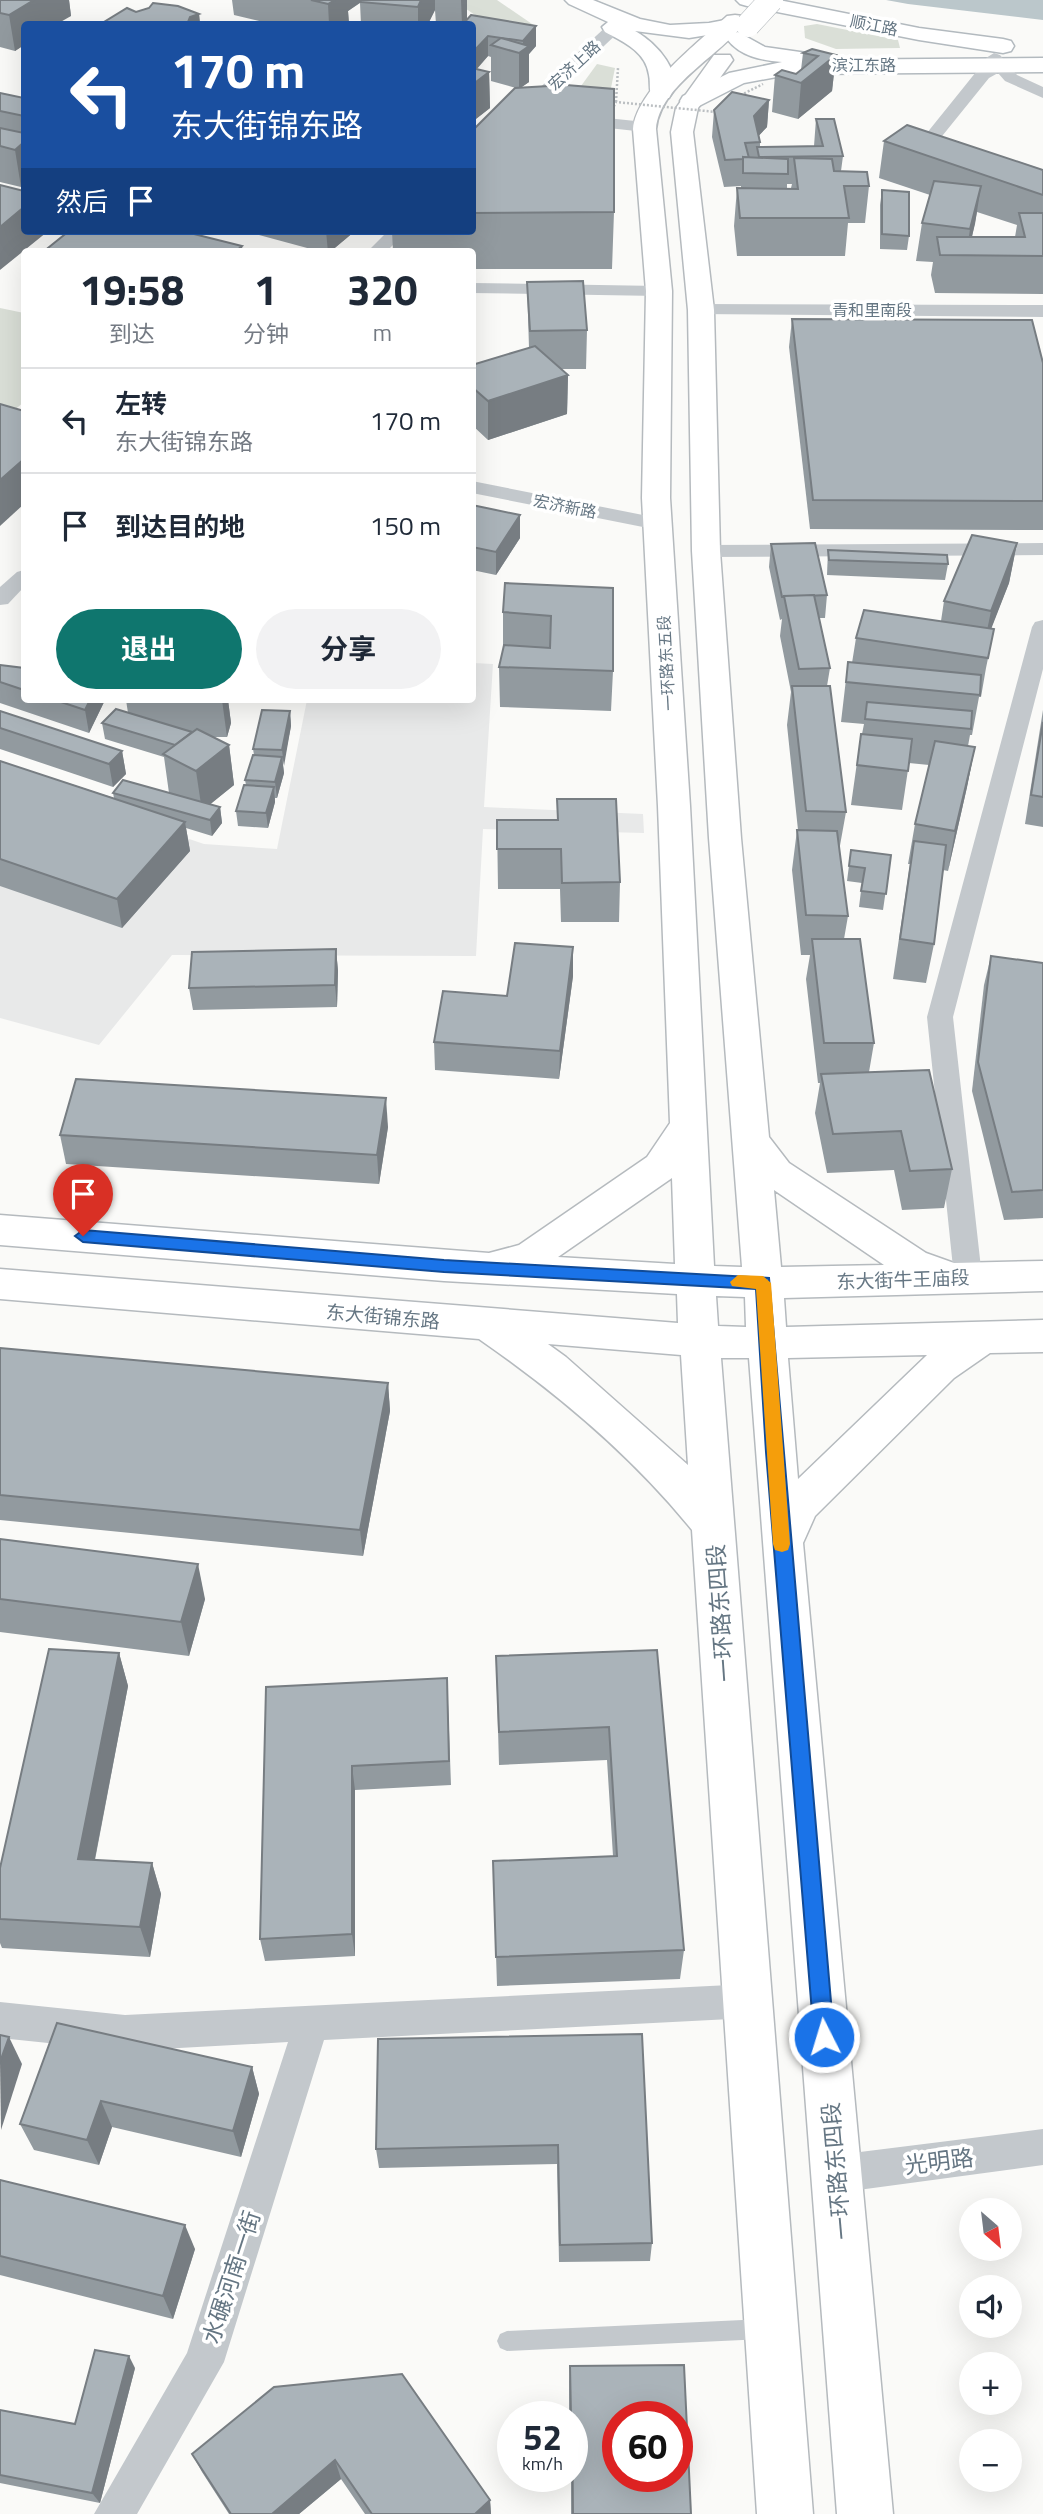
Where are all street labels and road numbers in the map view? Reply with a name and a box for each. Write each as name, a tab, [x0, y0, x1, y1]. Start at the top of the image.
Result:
street label: 顺江路	[848, 9, 900, 41]
street label: 宏济上路	[542, 34, 606, 96]
street label: 滨江东路	[832, 53, 896, 77]
street label: 青和里南段	[832, 298, 912, 322]
street label: 宏济新路	[531, 488, 599, 524]
street label: 一环路东五段	[652, 614, 680, 712]
street label: 东大街牛王庙段	[836, 1262, 970, 1296]
street label: 东大街锦东路	[325, 1297, 441, 1335]
street label: 一环路东四段	[698, 1543, 742, 1683]
street label: 一环路东四段	[813, 2101, 859, 2241]
street label: 光明路	[903, 2139, 975, 2183]
street label: 水碾河南一街	[193, 2206, 269, 2348]

